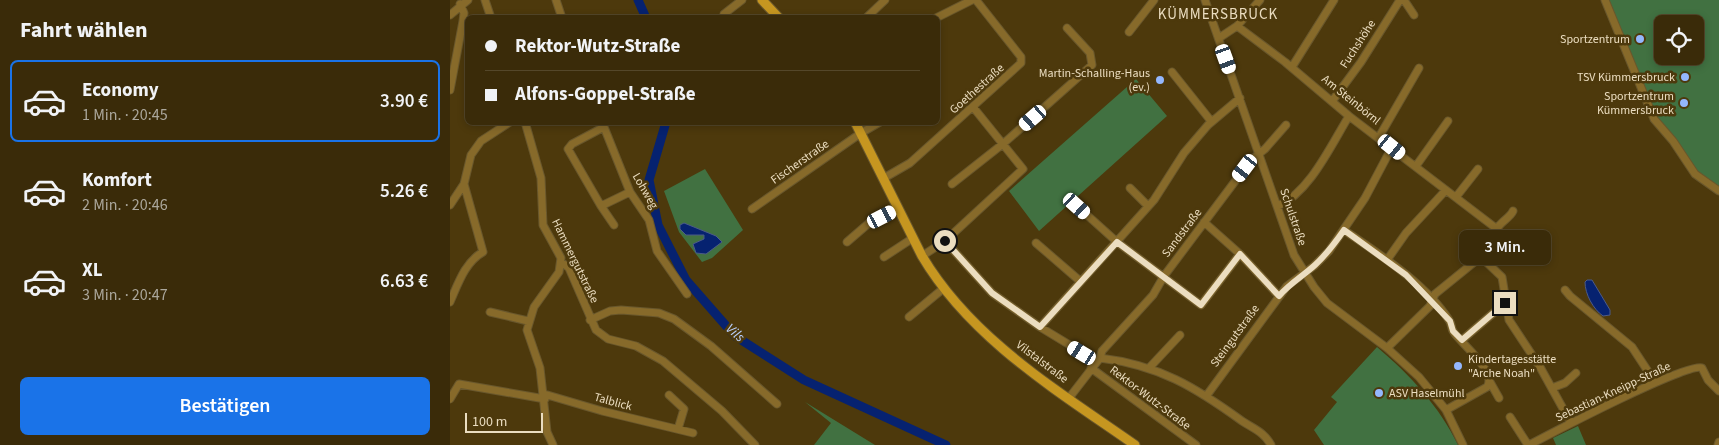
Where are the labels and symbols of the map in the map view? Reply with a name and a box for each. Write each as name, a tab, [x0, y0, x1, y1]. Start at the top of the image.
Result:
district label: KÜMMERSBRUCK	[1158, 4, 1278, 25]
street label: Fuchshöhe	[1336, 16, 1380, 72]
place label: Sportzentrum	[1560, 31, 1630, 48]
marker: Sportzentrum	[1634, 33, 1646, 45]
car	[1213, 42, 1238, 76]
street label: Goethestraße	[946, 60, 1008, 118]
place label: Martin-Schalling-Haus (ev.)	[1039, 65, 1150, 96]
place label: TSV Kümmersbruck	[1577, 69, 1675, 86]
street label: Am Steinbörnl	[1318, 71, 1384, 129]
marker: TSV Kümmersbruck	[1679, 71, 1691, 83]
marker: Martin-Schalling-Haus (ev.)	[1154, 74, 1166, 86]
place label: Sportzentrum Kümmersbruck	[1597, 88, 1674, 119]
marker: Sportzentrum Kümmersbruck	[1678, 97, 1690, 109]
car	[1016, 102, 1049, 134]
car	[1375, 132, 1408, 162]
street label: Fischerstraße	[767, 136, 833, 188]
car	[1229, 152, 1260, 184]
street label: Lohweg	[628, 170, 662, 212]
street label: Schulstraße	[1275, 186, 1311, 248]
car	[1060, 190, 1093, 222]
car	[865, 204, 898, 230]
street label: Sandstraße	[1158, 205, 1206, 261]
street label: Hammergutstraße	[547, 216, 603, 306]
route start	[934, 230, 956, 252]
callout: 3 Min.	[1459, 230, 1551, 266]
route end	[1494, 292, 1516, 314]
street label: Steingutstraße	[1206, 301, 1264, 371]
water label: Vils	[721, 319, 749, 347]
street label: Vilstalstraße	[1012, 337, 1072, 387]
car	[1065, 339, 1098, 367]
place label: Kindertagesstätte "Arche Noah"	[1468, 351, 1556, 382]
street label: Sebastian-Kneipp-Straße	[1553, 358, 1673, 426]
marker: Kindertagesstätte "Arche Noah"	[1452, 360, 1464, 372]
street label: Rektor-Wutz-Straße	[1106, 362, 1194, 434]
place label: ASV Haselmühl	[1389, 385, 1464, 402]
marker: ASV Haselmühl	[1373, 387, 1385, 399]
street label: Talblick	[592, 389, 634, 415]
scale bar	[465, 410, 542, 433]

